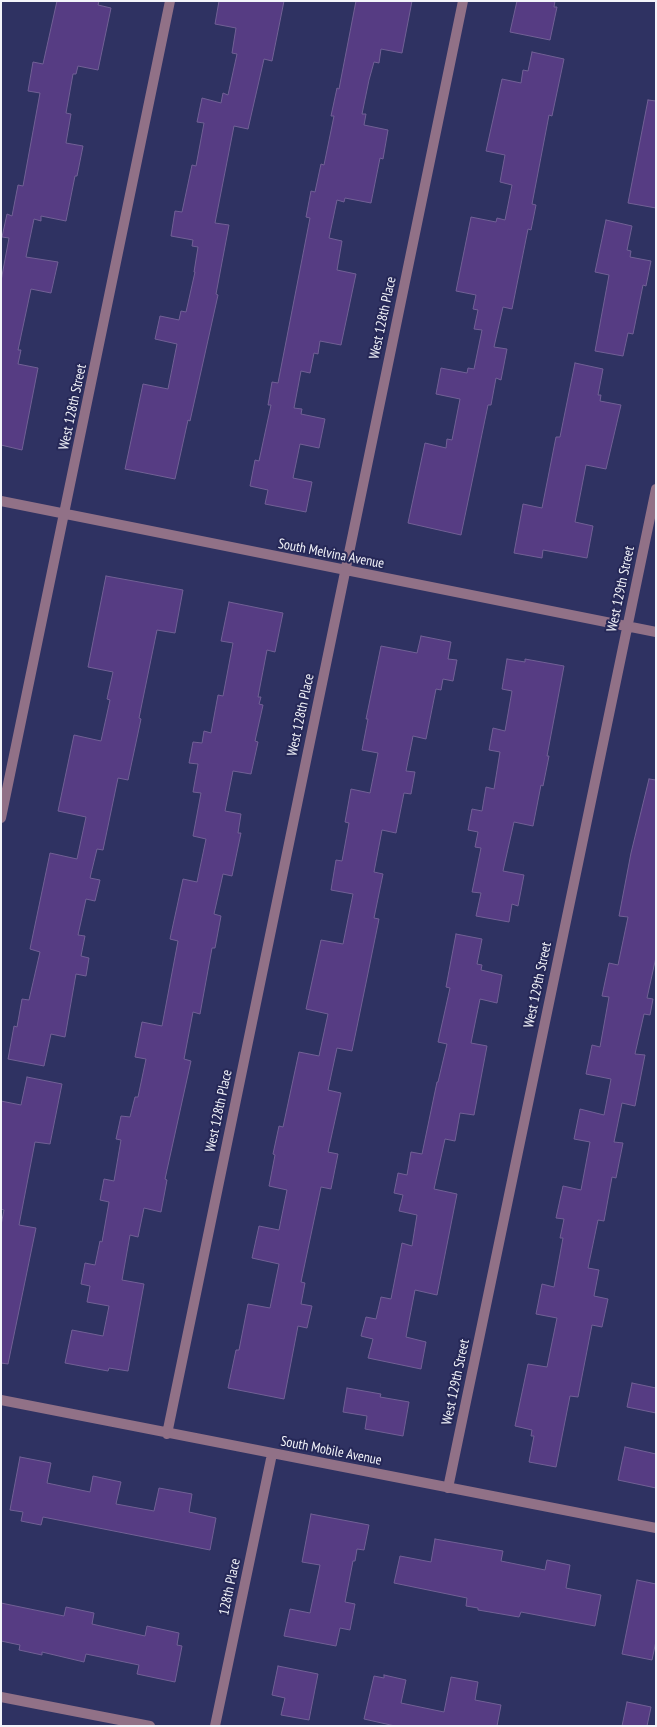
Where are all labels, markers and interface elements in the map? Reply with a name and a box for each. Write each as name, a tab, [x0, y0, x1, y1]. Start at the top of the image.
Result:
street label: West 128th Place	[366, 275, 400, 361]
street label: West 128th Street	[56, 363, 90, 451]
street label: South Melvina Avenue	[277, 535, 385, 573]
street label: West 129th Street	[604, 545, 638, 633]
street label: West 128th Place	[284, 672, 318, 758]
street label: West 129th Street	[521, 941, 555, 1029]
street label: West 128th Place	[202, 1068, 236, 1154]
street label: West 129th Street	[439, 1338, 473, 1426]
street label: South Mobile Avenue	[279, 1433, 383, 1469]
street label: 128th Place	[216, 1557, 244, 1617]

